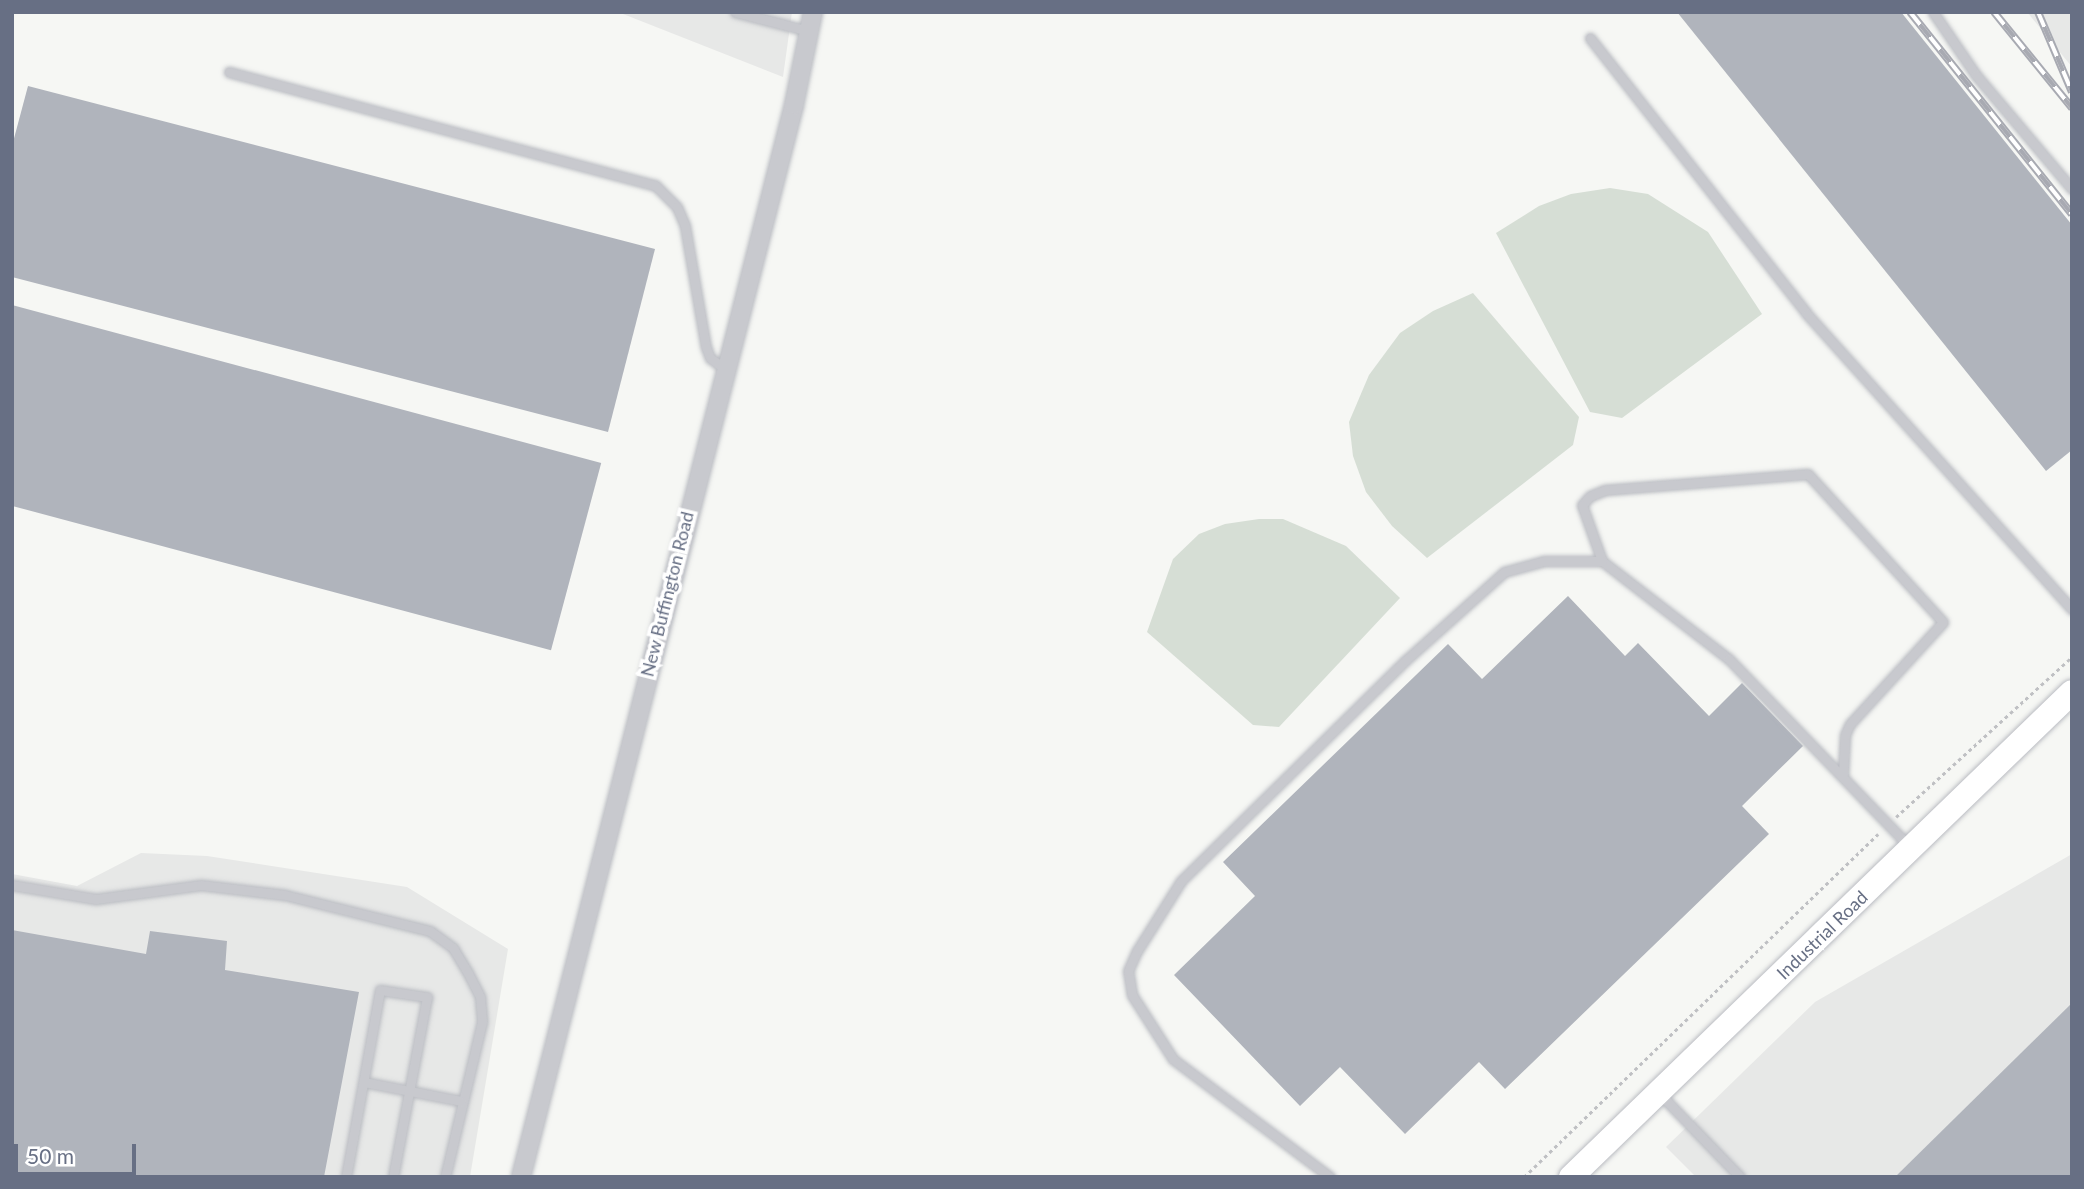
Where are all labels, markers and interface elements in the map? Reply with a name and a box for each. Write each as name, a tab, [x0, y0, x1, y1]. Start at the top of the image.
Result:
street label: New Buffington Road	[636, 509, 698, 679]
street label: Industrial Road	[1772, 886, 1872, 984]
scale bar	[18, 1130, 140, 1174]
text: 50 m	[27, 1143, 74, 1168]

